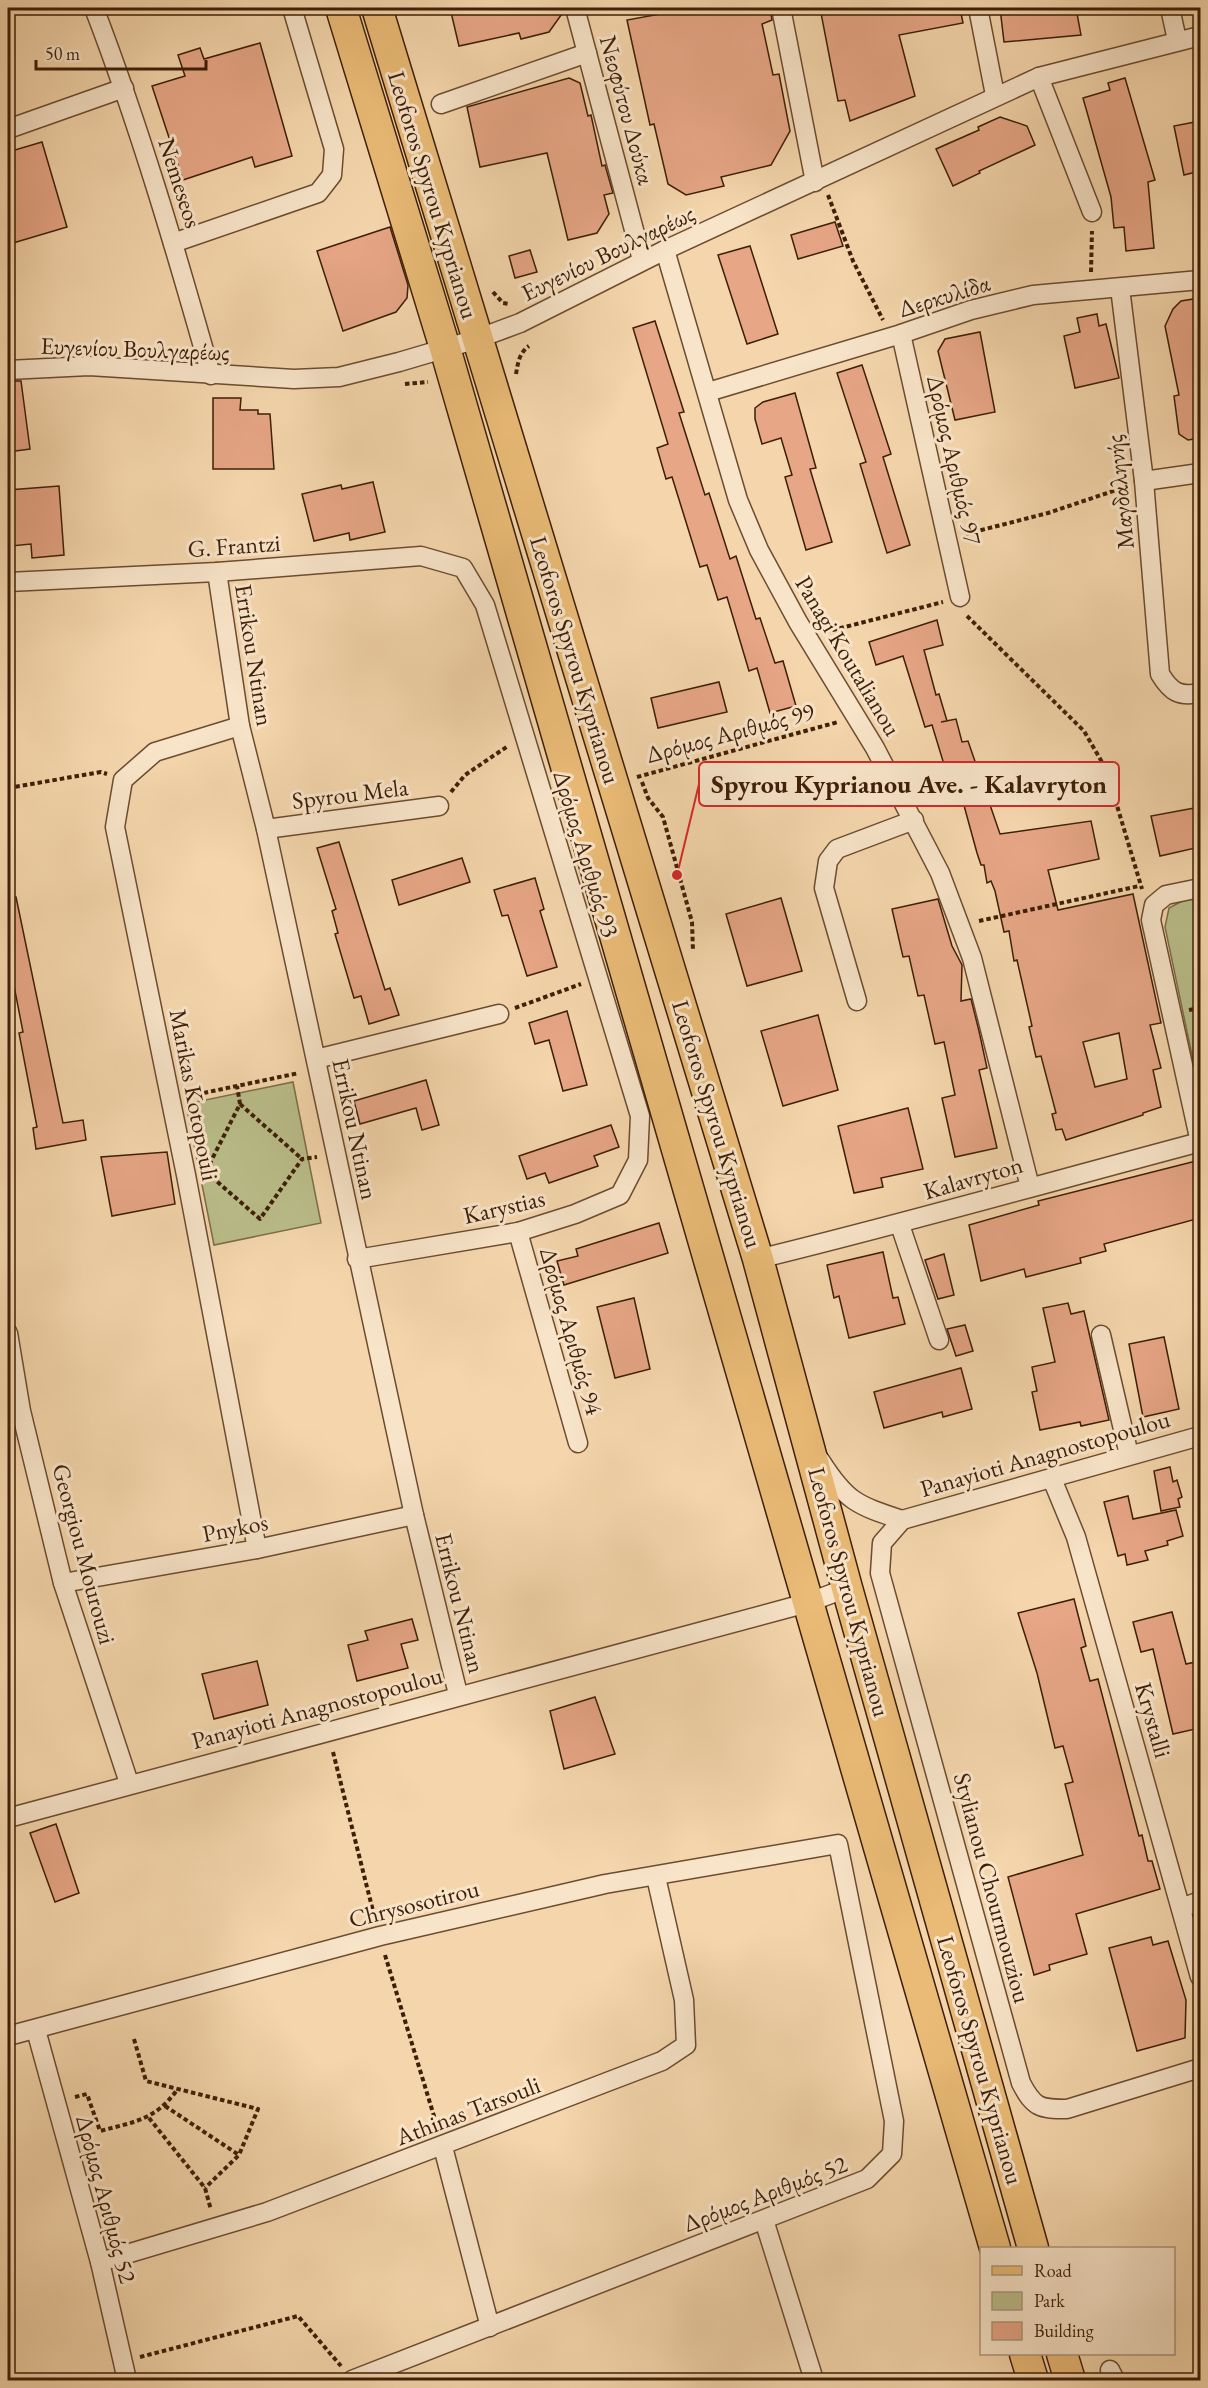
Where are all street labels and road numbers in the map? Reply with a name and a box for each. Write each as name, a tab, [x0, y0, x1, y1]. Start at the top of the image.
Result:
street label: Νεοφύτου Δούκα	[593, 32, 662, 188]
street label: Leoforos Spyrou Kyprianou	[381, 67, 486, 323]
street label: Nemeseos	[151, 134, 210, 232]
street label: Ευγενίου Βουλγαρέως	[516, 197, 700, 308]
street label: Δερκυλίδα	[894, 267, 993, 324]
street label: Ευγενίου Βουλγαρέως	[40, 330, 230, 367]
street label: Δρόμος Αριθμός 97	[920, 372, 989, 548]
street label: Μαγδαληνής	[1098, 433, 1141, 551]
street label: G. Frantzi	[187, 527, 281, 564]
street label: Leoforos Spyrou Kyprianou	[523, 532, 628, 788]
street label: Panagi Koutalianou	[788, 570, 909, 742]
street label: Errikou Ntinan	[228, 582, 281, 728]
street label: Δρόμος Αριθμός 99	[642, 695, 818, 770]
street label: Δρόμος Αριθμός 93	[546, 767, 627, 941]
street label: Spyrou Mela	[290, 771, 410, 816]
street label: Leoforos Spyrou Kyprianou	[665, 996, 770, 1252]
street label: Marikas Kotopouli	[163, 1006, 226, 1184]
street label: Errikou Ntinan	[325, 1056, 386, 1203]
street label: Kalavryton	[920, 1148, 1026, 1206]
street label: Karystias	[460, 1182, 548, 1231]
street label: Δρόμος Αριθμός 94	[533, 1243, 610, 1419]
street label: Panayioti Anagnostopoulou	[916, 1403, 1174, 1504]
street label: Georgiou Mourouzi	[46, 1460, 123, 1647]
street label: Leoforos Spyrou Kyprianou	[801, 1464, 898, 1720]
street label: Pnykos	[199, 1506, 270, 1549]
street label: Errikou Ntinan	[428, 1530, 493, 1676]
street label: Panayioti Anagnostopoulou	[188, 1659, 446, 1756]
street label: Krystalli	[1128, 1679, 1179, 1761]
street label: Stylianou Chourmouziou	[947, 1769, 1038, 2007]
street label: Chrysosotirou	[346, 1872, 483, 1935]
street label: Leoforos Spyrou Kyprianou	[930, 1932, 1031, 2188]
street label: Athinas Tarsouli	[390, 2069, 545, 2153]
street label: Δρόμος Αριθμός 52	[69, 2111, 144, 2287]
street label: Δρόμος Αριθμός 52	[678, 2148, 852, 2239]

